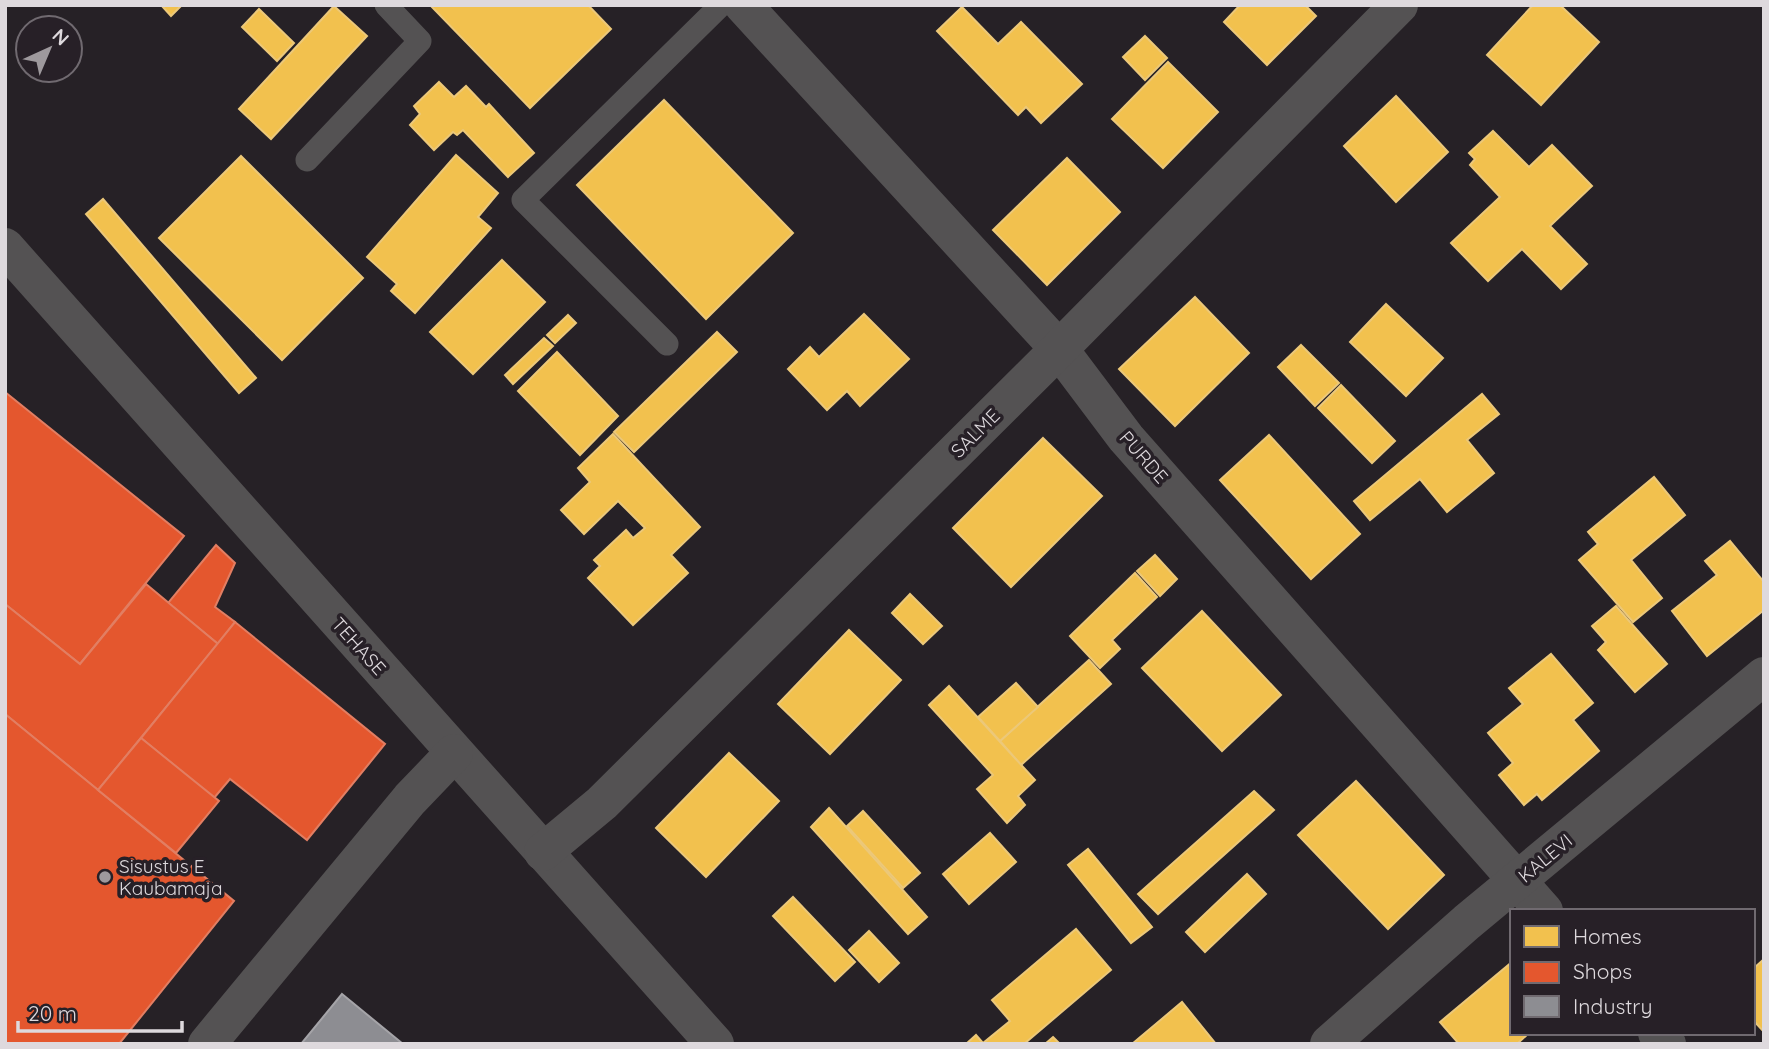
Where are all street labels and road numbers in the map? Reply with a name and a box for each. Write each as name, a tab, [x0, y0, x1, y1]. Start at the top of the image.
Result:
street label: SALME	[945, 403, 1005, 463]
street label: PURDE	[1115, 426, 1173, 488]
street label: TEHASE	[327, 612, 391, 680]
street label: KALEVI	[1513, 828, 1577, 888]

